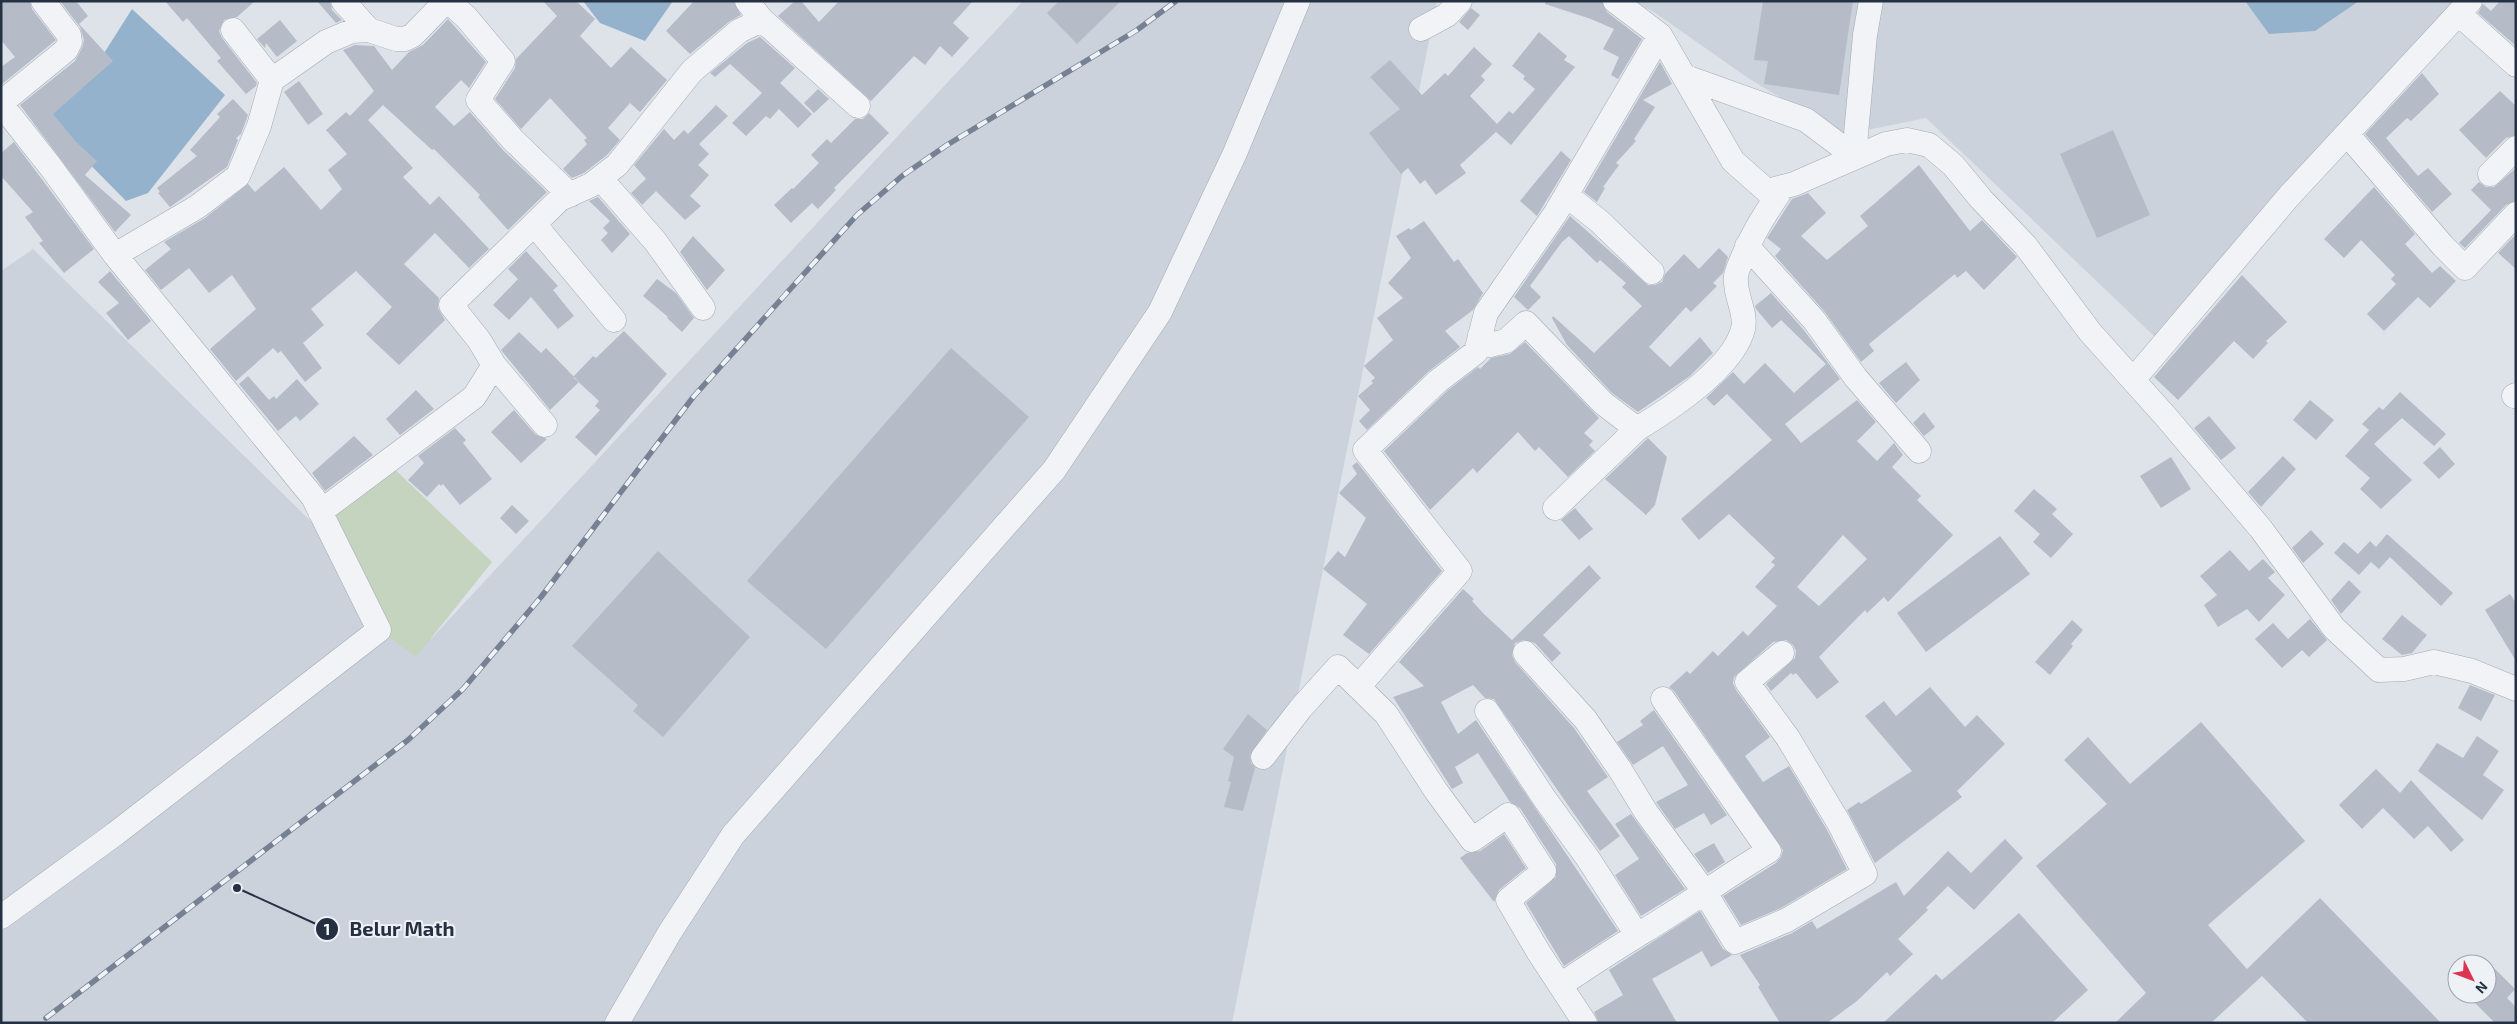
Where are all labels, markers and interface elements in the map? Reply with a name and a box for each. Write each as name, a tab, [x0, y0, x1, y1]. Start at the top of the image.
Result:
callout: Belur Math	[315, 912, 465, 947]
text: Belur Math	[350, 916, 454, 940]
text: 1	[324, 920, 330, 938]
north arrow	[2447, 954, 2497, 1004]
text: N	[2472, 979, 2492, 997]

